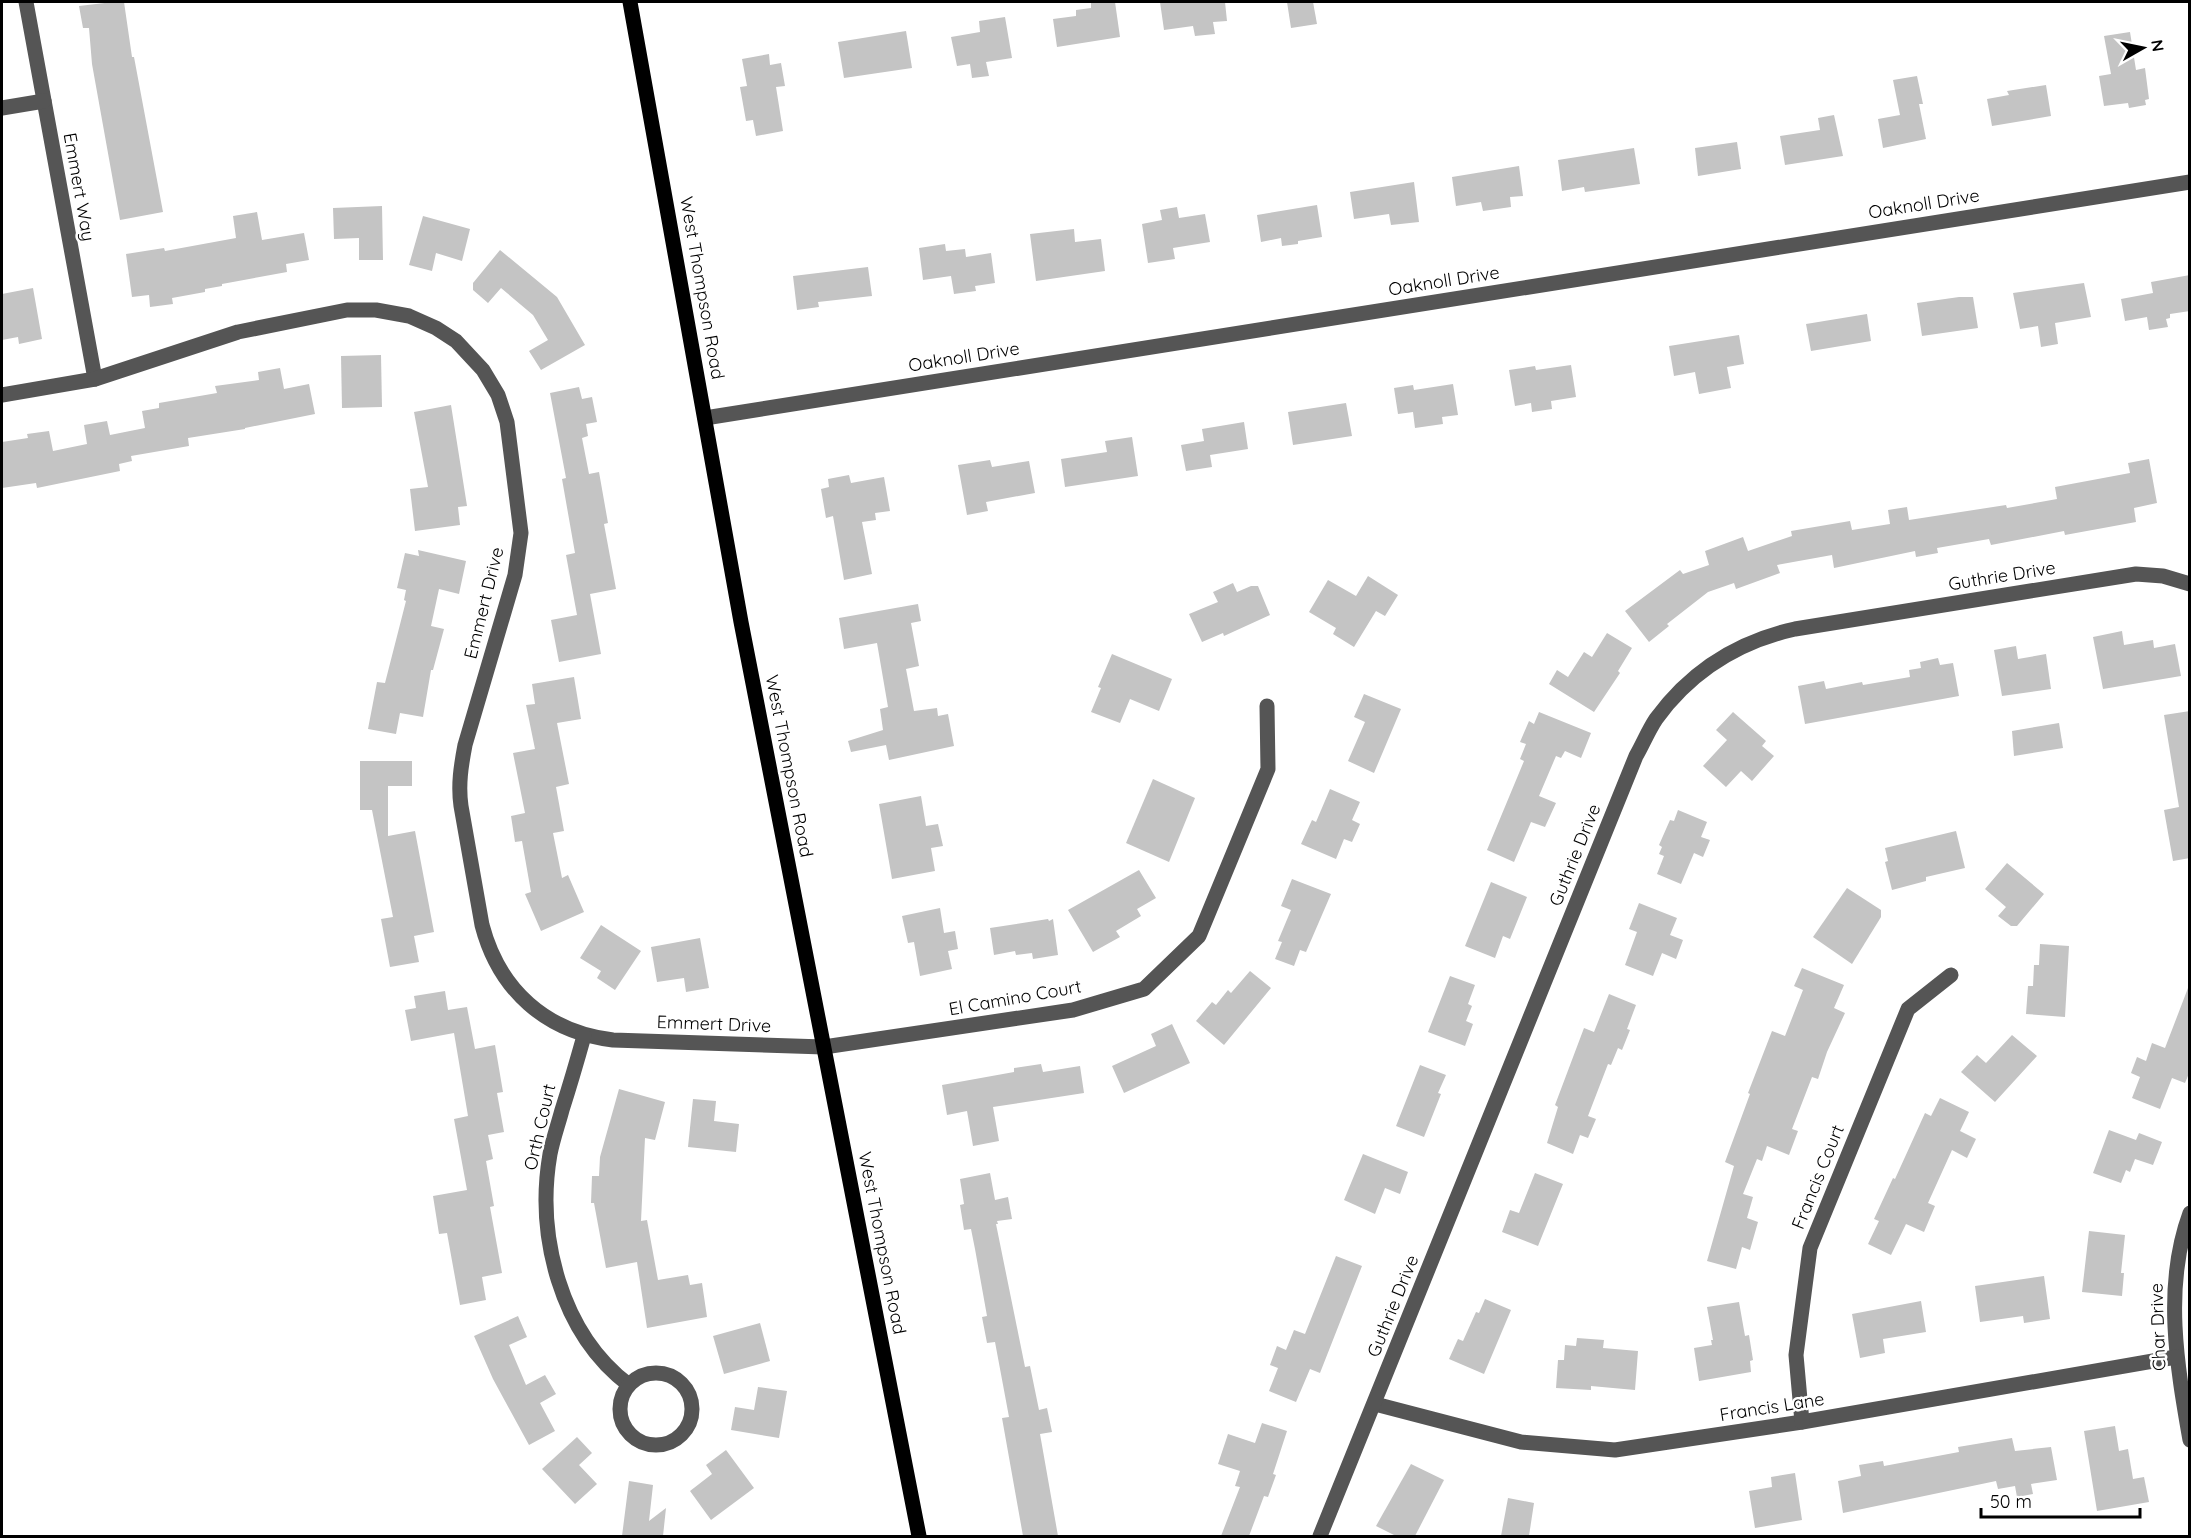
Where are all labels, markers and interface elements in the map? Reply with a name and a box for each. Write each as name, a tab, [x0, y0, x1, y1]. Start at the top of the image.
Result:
north arrow	[2113, 18, 2173, 78]
text: N	[2147, 38, 2169, 53]
street label: Emmert Way	[59, 131, 100, 243]
street label: Oaknoll Drive	[1867, 183, 1981, 224]
street label: West Thompson Road	[675, 195, 730, 381]
street label: Oaknoll Drive	[1387, 260, 1501, 301]
street label: Oaknoll Drive	[907, 336, 1021, 377]
street label: Emmert Drive	[459, 545, 509, 661]
street label: Guthrie Drive	[1947, 556, 2057, 595]
street label: West Thompson Road	[761, 673, 818, 859]
street label: Guthrie Drive	[1544, 800, 1605, 909]
street label: El Camino Court	[947, 975, 1083, 1020]
street label: Emmert Drive	[656, 1010, 772, 1037]
street label: Orth Court	[518, 1081, 561, 1172]
street label: Francis Court	[1786, 1121, 1849, 1232]
street label: West Thompson Road	[854, 1150, 911, 1336]
street label: Guthrie Drive	[1362, 1251, 1423, 1360]
street label: Char Drive	[2144, 1283, 2171, 1371]
street label: Francis Lane	[1718, 1387, 1826, 1426]
scale bar	[1981, 1481, 2140, 1519]
text: 50 m	[1990, 1490, 2032, 1513]

